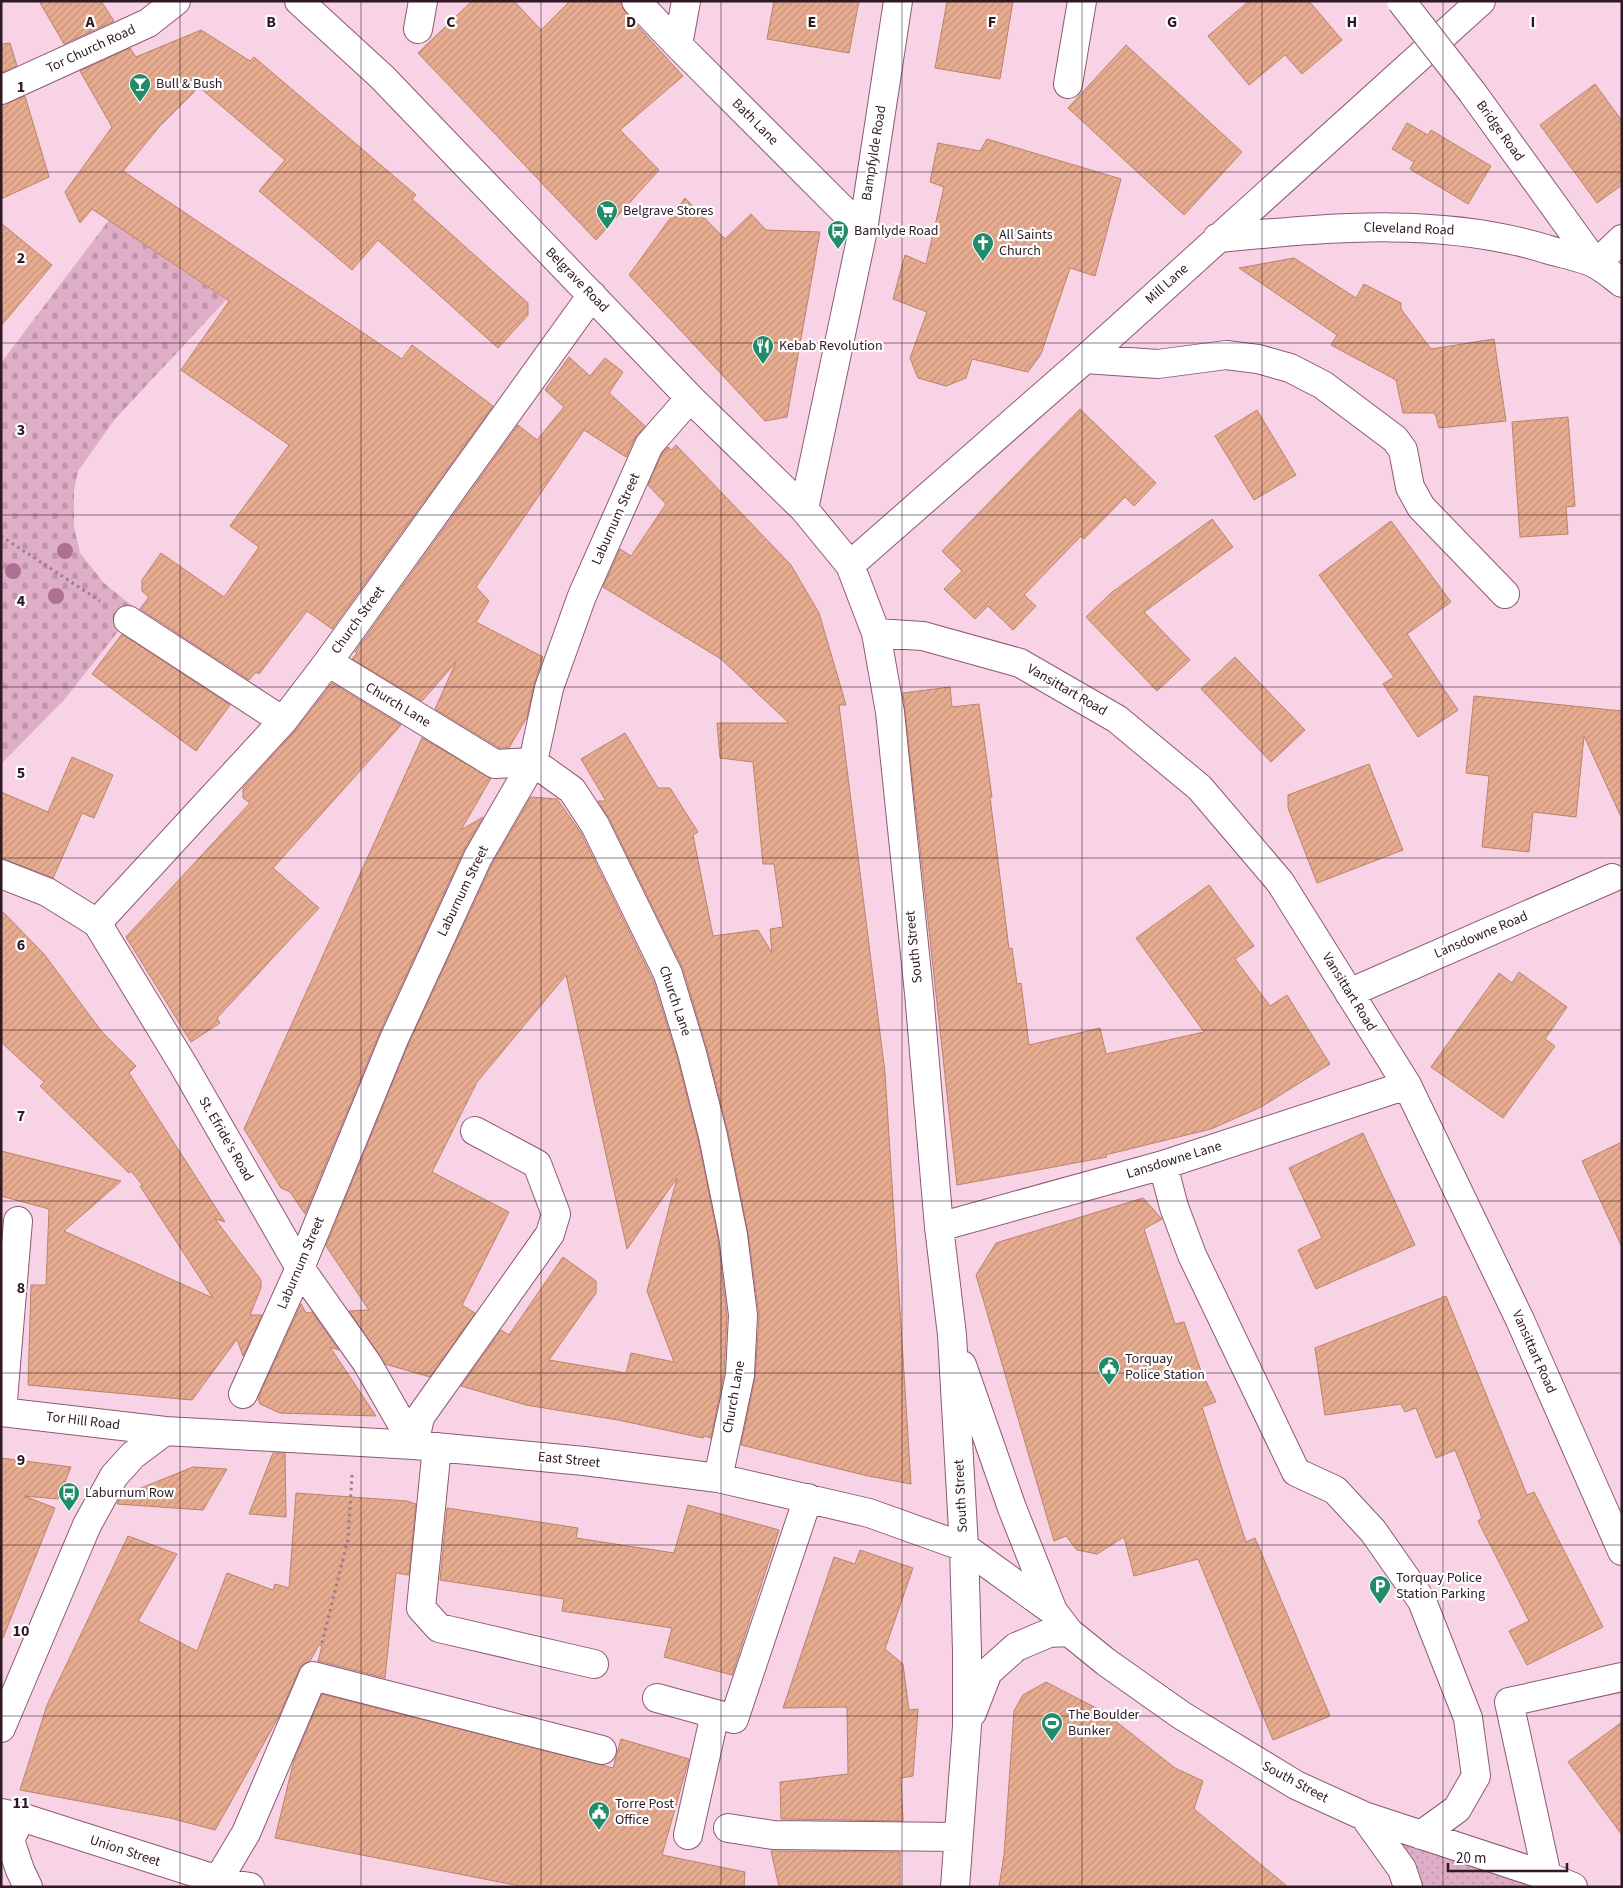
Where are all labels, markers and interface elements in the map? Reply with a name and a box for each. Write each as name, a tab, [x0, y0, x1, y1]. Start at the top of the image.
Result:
text: A	[84, 11, 95, 33]
text: B	[266, 11, 276, 33]
text: C	[446, 11, 456, 33]
text: D	[626, 11, 636, 33]
text: E	[808, 11, 816, 33]
text: F	[988, 11, 996, 33]
text: G	[1167, 11, 1177, 33]
text: H	[1347, 11, 1357, 33]
text: I	[1531, 11, 1535, 33]
street label: Tor Church Road	[43, 20, 139, 78]
bar icon: Bull & Bush	[128, 72, 152, 103]
place label: Bull & Bush	[156, 74, 222, 94]
text: 1	[17, 76, 25, 98]
street label: Bath Lane	[727, 94, 783, 150]
street label: Bridge Road	[1471, 96, 1529, 166]
street label: Bampfylde Road	[857, 104, 891, 202]
supermarket icon: Belgrave Stores	[595, 199, 619, 230]
place label: Belgrave Stores	[623, 201, 714, 221]
street label: Cleveland Road	[1363, 217, 1455, 241]
bus stop icon: Bamlyde Road	[826, 219, 850, 250]
place label: Bamlyde Road	[854, 221, 939, 241]
place label: All Saints Church	[999, 225, 1053, 261]
church icon: All Saints Church	[971, 231, 995, 262]
street label: Belgrave Road	[541, 243, 613, 317]
text: 2	[17, 247, 25, 269]
street label: Mill Lane	[1141, 259, 1193, 309]
restaurant icon: Kebab Revolution	[751, 334, 775, 365]
place label: Kebab Revolution	[779, 336, 883, 356]
text: 3	[17, 419, 25, 441]
street label: Laburnum Street	[587, 470, 645, 568]
street label: Church Street	[326, 582, 390, 658]
text: 4	[17, 590, 26, 612]
street label: Vansittart Road	[1023, 659, 1111, 721]
street label: Church Lane	[361, 678, 435, 732]
text: 5	[17, 762, 25, 784]
street label: Laburnum Street	[432, 842, 494, 940]
street label: Lansdowne Road	[1431, 906, 1531, 964]
street label: South Street	[900, 909, 928, 984]
text: 6	[17, 934, 25, 956]
street label: Vansittart Road	[1317, 949, 1381, 1035]
street label: Church Lane	[654, 963, 696, 1039]
street label: St. Efride's Road	[194, 1093, 258, 1185]
text: 7	[17, 1105, 25, 1127]
street label: Lansdowne Lane	[1124, 1136, 1224, 1184]
street label: Laburnum Street	[272, 1213, 330, 1312]
text: 8	[17, 1277, 25, 1299]
street label: Vansittart Road	[1507, 1307, 1561, 1397]
place label: Torquay Police Station	[1125, 1349, 1205, 1385]
public building icon: Torquay Police Station	[1097, 1355, 1121, 1386]
street label: Church Lane	[718, 1359, 750, 1435]
street label: Tor Hill Road	[45, 1407, 121, 1435]
street label: East Street	[537, 1447, 601, 1473]
text: 9	[17, 1449, 25, 1471]
street label: South Street	[949, 1459, 973, 1533]
bus stop icon: Laburnum Row	[57, 1481, 81, 1512]
place label: Laburnum Row	[85, 1483, 174, 1503]
place label: Torquay Police Station Parking	[1396, 1568, 1485, 1604]
parking icon: Torquay Police Station Parking	[1368, 1574, 1392, 1605]
text: 10	[13, 1620, 29, 1642]
place label: The Boulder Bunker	[1068, 1705, 1140, 1741]
sports icon: The Boulder Bunker	[1040, 1711, 1064, 1742]
street label: South Street	[1258, 1756, 1332, 1808]
text: 11	[13, 1792, 29, 1814]
place label: Torre Post Office	[615, 1794, 674, 1830]
public building icon: Torre Post Office	[587, 1800, 611, 1831]
street label: Union Street	[87, 1830, 163, 1872]
scale bar	[1448, 1840, 1567, 1872]
text: 20 m	[1456, 1848, 1486, 1869]

